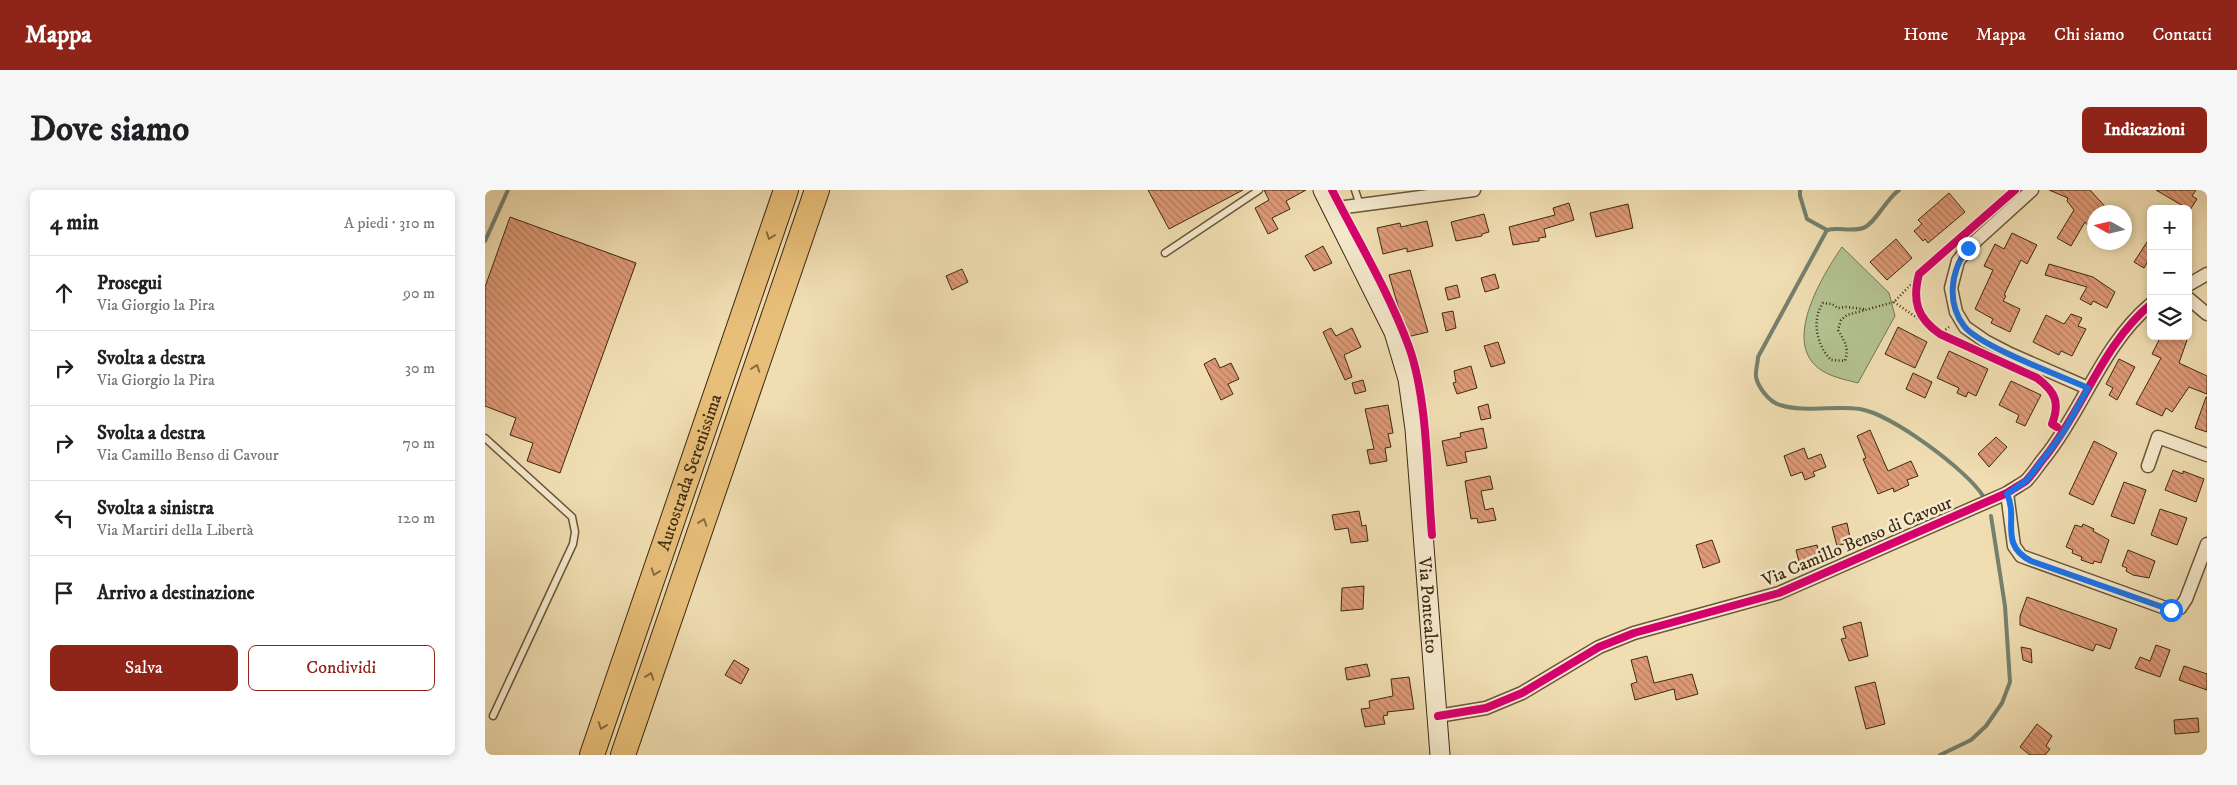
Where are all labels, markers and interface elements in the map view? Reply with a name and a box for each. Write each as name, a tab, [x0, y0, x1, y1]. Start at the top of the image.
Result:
text: Mappa	[25, 20, 91, 50]
text: Home	[1904, 24, 1948, 46]
text: Mappa	[1976, 24, 2026, 46]
text: Chi siamo	[2054, 24, 2124, 46]
text: Contatti	[2152, 24, 2212, 46]
button: Indicazioni	[2082, 107, 2207, 153]
text: Dove siamo	[30, 108, 189, 152]
north arrow	[2087, 205, 2132, 250]
map controls	[2147, 205, 2192, 340]
button: +	[2147, 205, 2192, 250]
text: 4 min	[50, 210, 99, 236]
text: A piedi · 310 m	[344, 213, 435, 233]
one-way arrow	[766, 231, 776, 240]
route end	[1957, 237, 1980, 260]
button: −	[2147, 250, 2192, 295]
text: Prosegui	[97, 272, 162, 295]
icon: ahead	[50, 279, 78, 307]
text: 90 m	[403, 283, 435, 303]
text: Via Giorgio la Pira	[97, 295, 215, 315]
button: layers	[2147, 295, 2192, 340]
text: Svolta a destra	[97, 347, 205, 370]
icon: right	[50, 354, 78, 382]
text: 30 m	[405, 358, 435, 378]
one-way arrow	[750, 365, 760, 373]
text: Via Giorgio la Pira	[97, 370, 215, 390]
street label: Autostrada Serenissima	[653, 391, 727, 554]
text: Svolta a destra	[97, 422, 205, 445]
icon: right	[50, 429, 78, 457]
text: 70 m	[403, 433, 435, 453]
text: Via Camillo Benso di Cavour	[97, 445, 279, 465]
street label: Via Camillo Benso di Cavour	[1758, 492, 1956, 592]
text: Svolta a sinistra	[97, 497, 214, 520]
icon: left	[50, 504, 78, 532]
text: 120 m	[397, 508, 435, 528]
one-way arrow	[697, 518, 707, 527]
text: Via Martiri della Libertà	[97, 520, 254, 540]
street label: Via Pontealto	[1413, 555, 1442, 654]
one-way arrow	[650, 567, 660, 576]
icon: arrive	[50, 579, 78, 607]
text: Arrivo a destinazione	[97, 582, 255, 605]
route start	[2160, 599, 2183, 622]
button: Salva	[50, 645, 238, 691]
button: Condividi	[248, 645, 435, 691]
one-way arrow	[644, 672, 654, 681]
one-way arrow	[598, 721, 608, 729]

